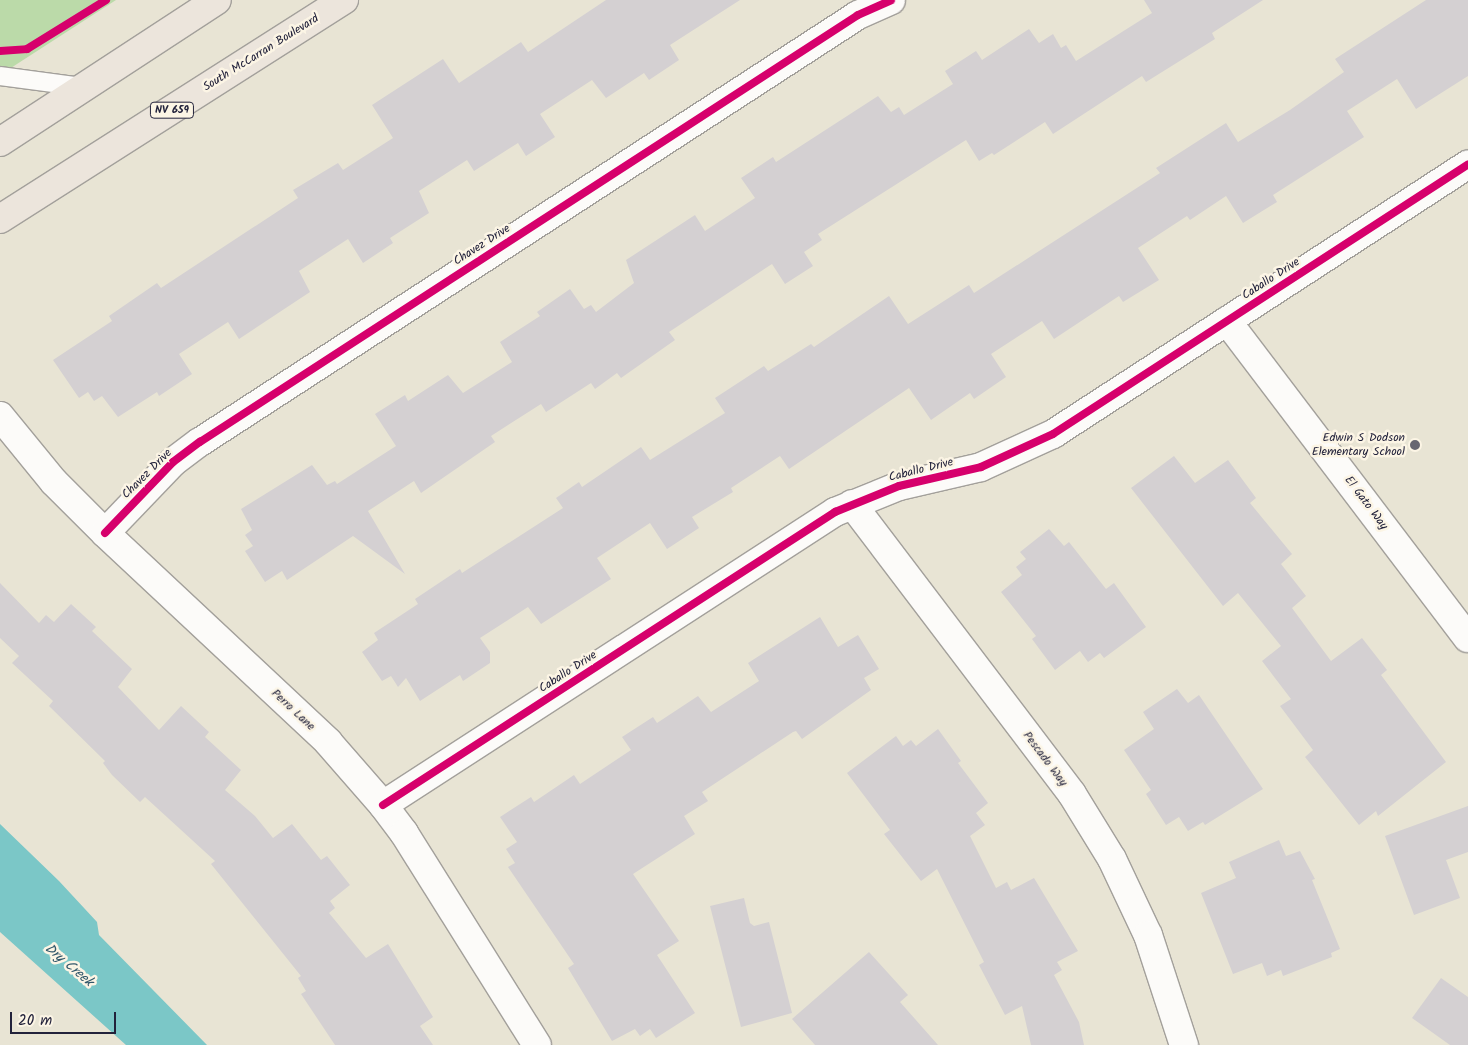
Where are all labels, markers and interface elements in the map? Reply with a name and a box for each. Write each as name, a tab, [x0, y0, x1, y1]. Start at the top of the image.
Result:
street label: South McCarran Boulevard	[200, 11, 322, 95]
road number: NV 659	[150, 102, 194, 118]
street label: Chavez Drive	[451, 221, 513, 269]
street label: Caballo Drive	[1239, 255, 1303, 303]
place label: Edwin S Dodson Elementary School	[1312, 431, 1405, 459]
marker: Edwin S Dodson Elementary School	[1409, 439, 1421, 451]
street label: Chavez Drive	[119, 446, 175, 502]
street label: Caballo Drive	[887, 455, 955, 485]
street label: El Gato Way	[1341, 473, 1391, 533]
street label: Caballo Drive	[536, 648, 600, 696]
street label: Perro Lane	[268, 686, 318, 734]
street label: Pescado Way	[1020, 729, 1070, 789]
water label: Dry Creek	[41, 940, 97, 990]
scale bar	[12, 1002, 119, 1034]
text: 20 m	[18, 1009, 52, 1033]

